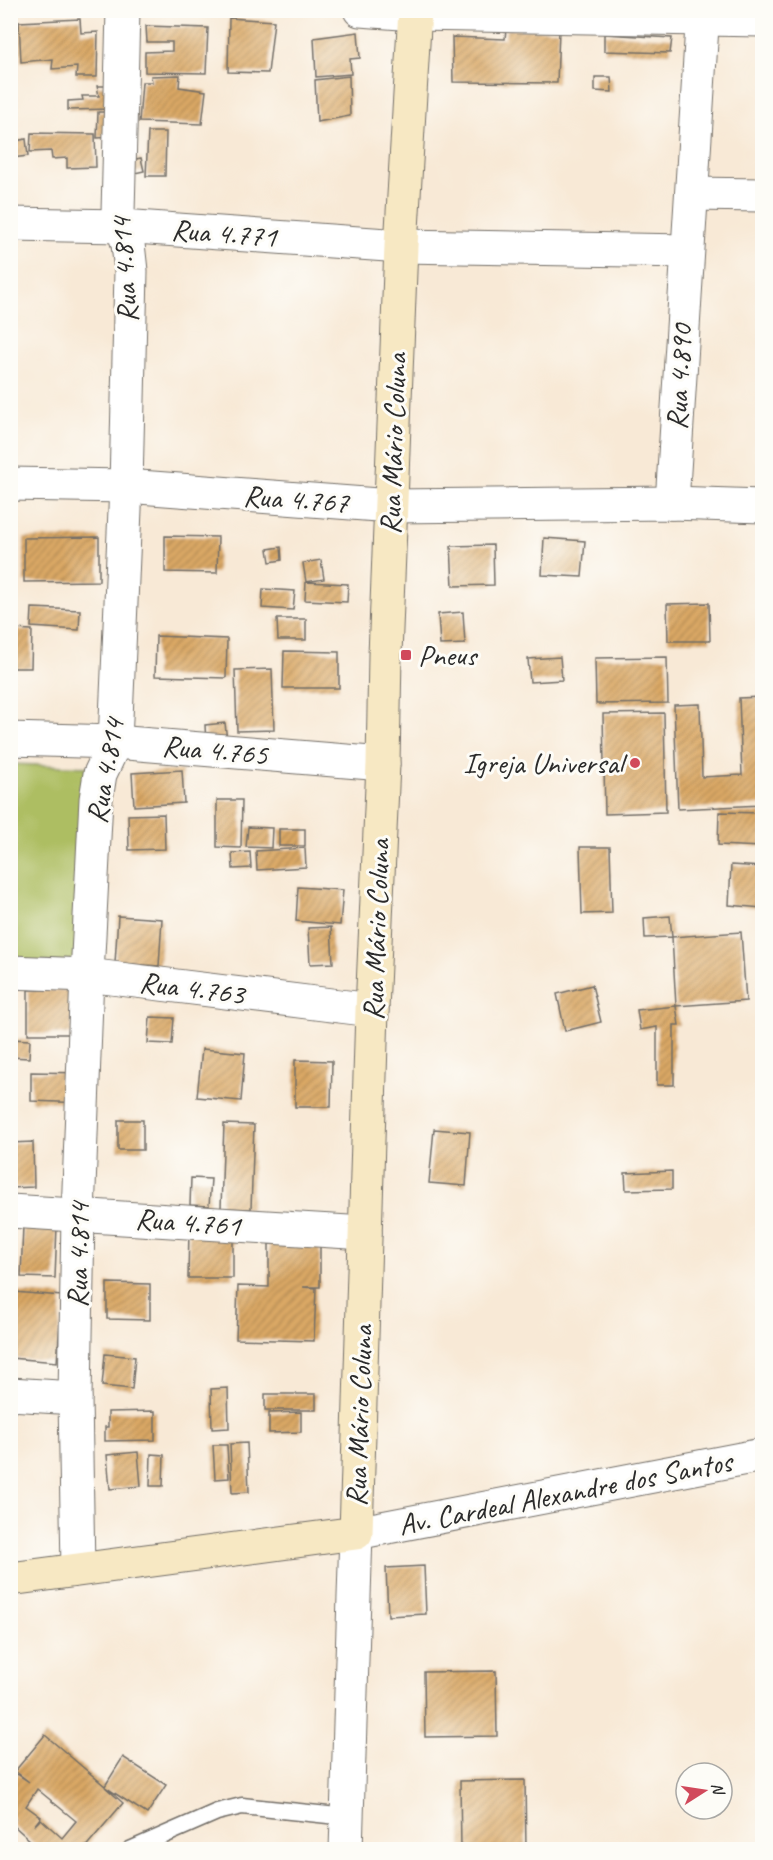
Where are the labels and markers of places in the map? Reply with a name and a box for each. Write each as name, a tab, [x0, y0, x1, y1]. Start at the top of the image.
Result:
place label: Pneus	[418, 636, 479, 674]
marker: Pneus	[399, 648, 413, 662]
place label: Igreja Universal	[463, 744, 628, 782]
marker: Igreja Universal	[628, 756, 642, 770]

